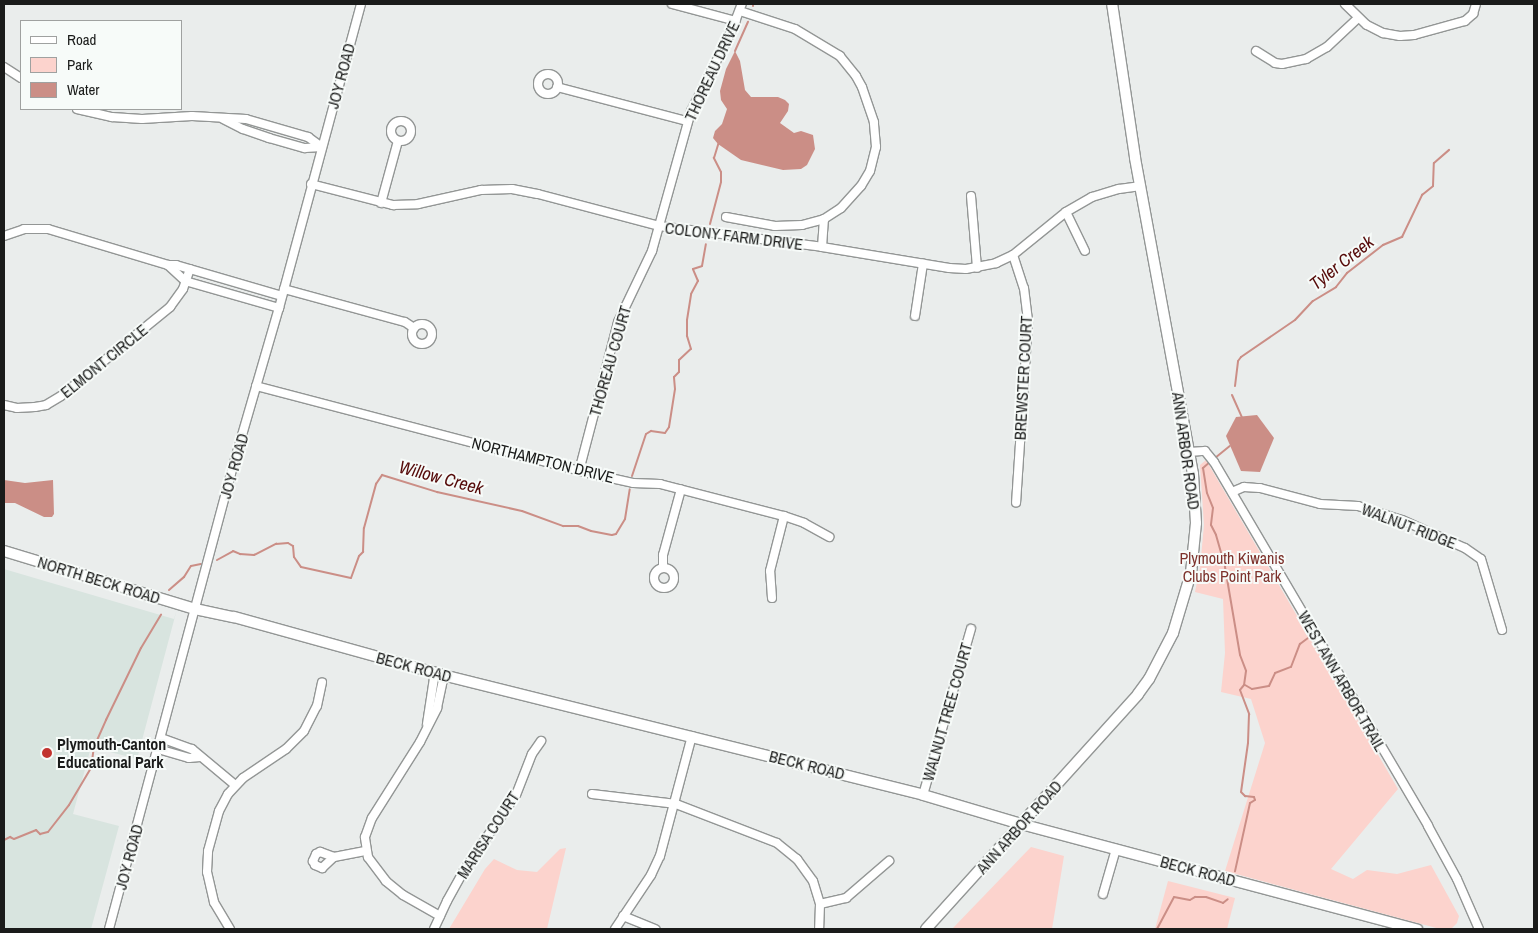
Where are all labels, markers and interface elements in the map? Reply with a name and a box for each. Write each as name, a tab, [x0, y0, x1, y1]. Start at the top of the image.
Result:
street label: THOREAU DRIVE	[681, 18, 743, 124]
legend	[20, 20, 182, 110]
text: Road	[67, 29, 96, 50]
street label: JOY ROAD	[323, 41, 359, 111]
text: Park	[67, 54, 92, 75]
text: Water	[67, 79, 99, 100]
street label: COLONY FARM DRIVE	[664, 218, 804, 254]
water label: Tyler Creek	[1306, 231, 1378, 295]
street label: THOREAU COURT	[585, 303, 635, 419]
street label: BREWSTER COURT	[1010, 315, 1036, 441]
street label: ELMONT CIRCLE	[57, 320, 151, 402]
street label: ANN ARBOR ROAD	[1168, 390, 1204, 512]
street label: JOY ROAD	[216, 431, 252, 501]
street label: NORTHAMPTON DRIVE	[470, 433, 616, 487]
water label: Willow Creek	[396, 456, 486, 500]
street label: WALNUT RIDGE	[1359, 499, 1459, 553]
park label: Plymouth Kiwanis Clubs Point Park	[1179, 548, 1285, 586]
street label: NORTH BECK ROAD	[35, 552, 163, 608]
street label: WEST ANN ARBOR TRAIL	[1294, 607, 1390, 755]
street label: WALNUT TREE COURT	[918, 640, 976, 784]
street label: BECK ROAD	[374, 648, 454, 686]
place label: Plymouth-Canton Educational Park	[57, 734, 166, 772]
street label: BECK ROAD	[767, 746, 847, 784]
marker: Plymouth-Canton Educational Park	[41, 747, 53, 759]
street label: ANN ARBOR ROAD	[972, 776, 1066, 878]
street label: MARISA COURT	[453, 788, 523, 882]
street label: JOY ROAD	[111, 822, 147, 892]
street label: BECK ROAD	[1158, 852, 1238, 890]

